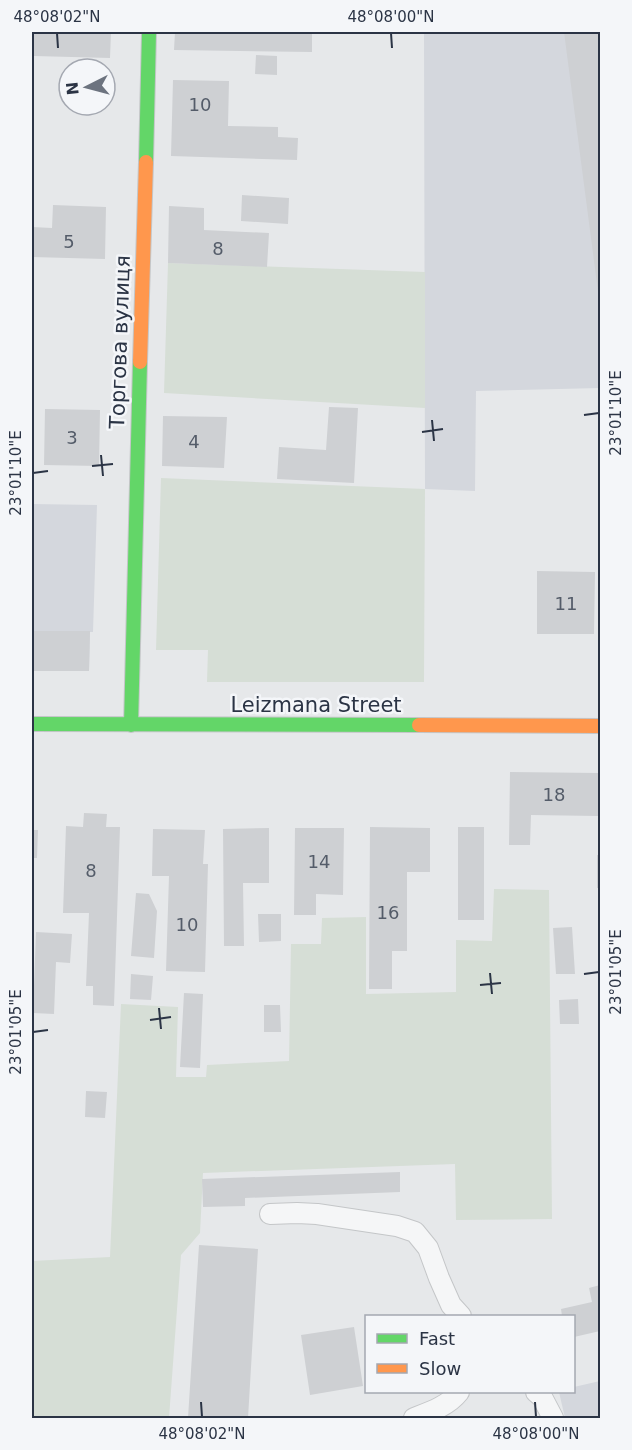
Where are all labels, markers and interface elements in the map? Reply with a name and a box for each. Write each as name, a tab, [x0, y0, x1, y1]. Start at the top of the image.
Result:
text: 48°08'02"N	[13, 8, 101, 26]
text: 48°08'00"N	[347, 8, 435, 26]
north arrow	[57, 57, 117, 117]
text: N	[62, 81, 83, 96]
house number: 10	[189, 94, 211, 115]
house number: 5	[63, 231, 75, 252]
house number: 8	[212, 238, 224, 259]
street label: Торгова вулиця	[105, 255, 135, 430]
text: 23°01'10"E	[607, 370, 625, 456]
house number: 3	[66, 427, 78, 448]
text: 23°01'10"E	[7, 430, 25, 516]
house number: 4	[188, 431, 200, 452]
house number: 11	[555, 593, 577, 614]
street label: Leizmana Street	[230, 693, 402, 717]
house number: 18	[543, 784, 565, 805]
house number: 14	[308, 851, 330, 872]
house number: 8	[85, 860, 97, 881]
house number: 16	[377, 902, 399, 923]
house number: 10	[176, 914, 198, 935]
text: 23°01'05"E	[607, 929, 625, 1015]
text: 23°01'05"E	[7, 989, 25, 1075]
legend	[365, 1315, 575, 1393]
text: Fast	[419, 1328, 455, 1349]
text: Slow	[419, 1358, 461, 1379]
text: 48°08'02"N	[158, 1425, 246, 1443]
text: 48°08'00"N	[492, 1425, 580, 1443]

